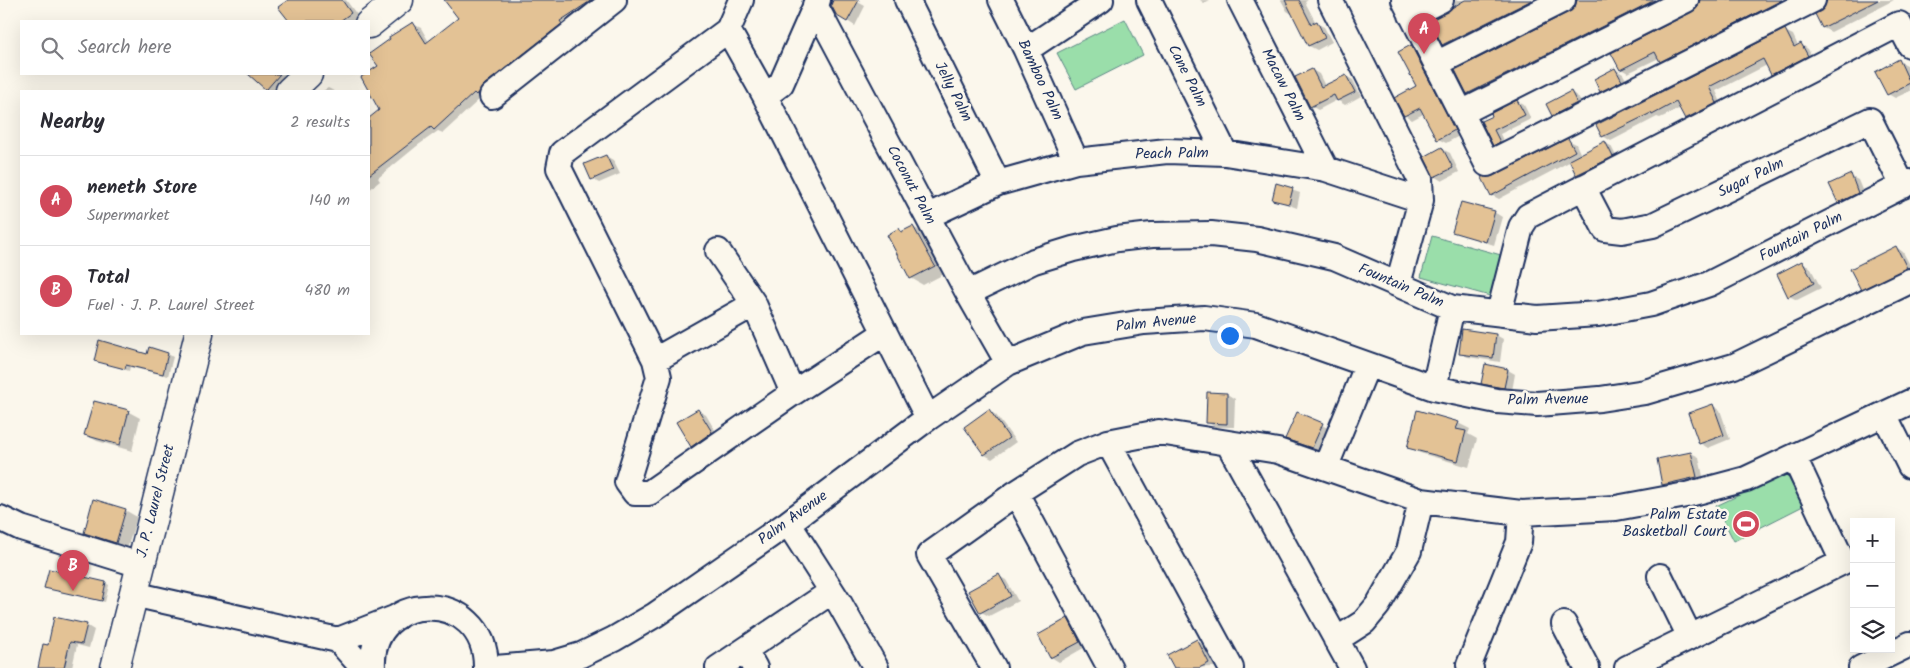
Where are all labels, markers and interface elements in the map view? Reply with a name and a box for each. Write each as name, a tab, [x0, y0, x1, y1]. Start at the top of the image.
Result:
pin: A	[1408, 13, 1440, 54]
search box	[20, 20, 370, 75]
text: Search here	[78, 33, 172, 63]
icon: search	[38, 34, 66, 62]
street label: Bamboo Palm	[1011, 36, 1069, 124]
street label: Cane Palm	[1161, 40, 1213, 112]
street label: Macaw Palm	[1254, 44, 1312, 126]
street label: Jelly Palm	[928, 58, 978, 126]
text: Nearby	[40, 106, 105, 139]
text: 2 results	[290, 110, 350, 135]
street label: Coconut Palm	[880, 141, 942, 229]
street label: Peach Palm	[1135, 141, 1209, 167]
street label: Sugar Palm	[1714, 152, 1788, 204]
text: neneth Store	[87, 173, 197, 203]
text: A	[51, 188, 61, 213]
text: 140 m	[309, 188, 350, 213]
text: Supermarket	[87, 203, 170, 228]
street label: Fountain Palm	[1755, 206, 1847, 268]
street label: Fountain Palm	[1354, 257, 1448, 315]
text: Total	[87, 263, 129, 293]
text: B	[51, 278, 61, 303]
text: 480 m	[304, 278, 350, 303]
text: Fuel · J. P. Laurel Street	[87, 293, 255, 318]
street label: Palm Avenue	[1114, 307, 1198, 339]
your location	[1217, 323, 1243, 349]
street label: Palm Avenue	[1507, 387, 1589, 413]
street label: J. P. Laurel Street	[130, 442, 182, 560]
street label: Palm Avenue	[753, 484, 833, 552]
place label: Palm Estate Basketball Court	[1622, 503, 1727, 544]
sports icon: Palm Estate Basketball Court	[1731, 509, 1761, 539]
map controls	[1850, 518, 1895, 653]
button: +	[1850, 518, 1895, 563]
pin: B	[57, 550, 89, 591]
button: −	[1850, 563, 1895, 608]
button: layers	[1850, 608, 1895, 653]

